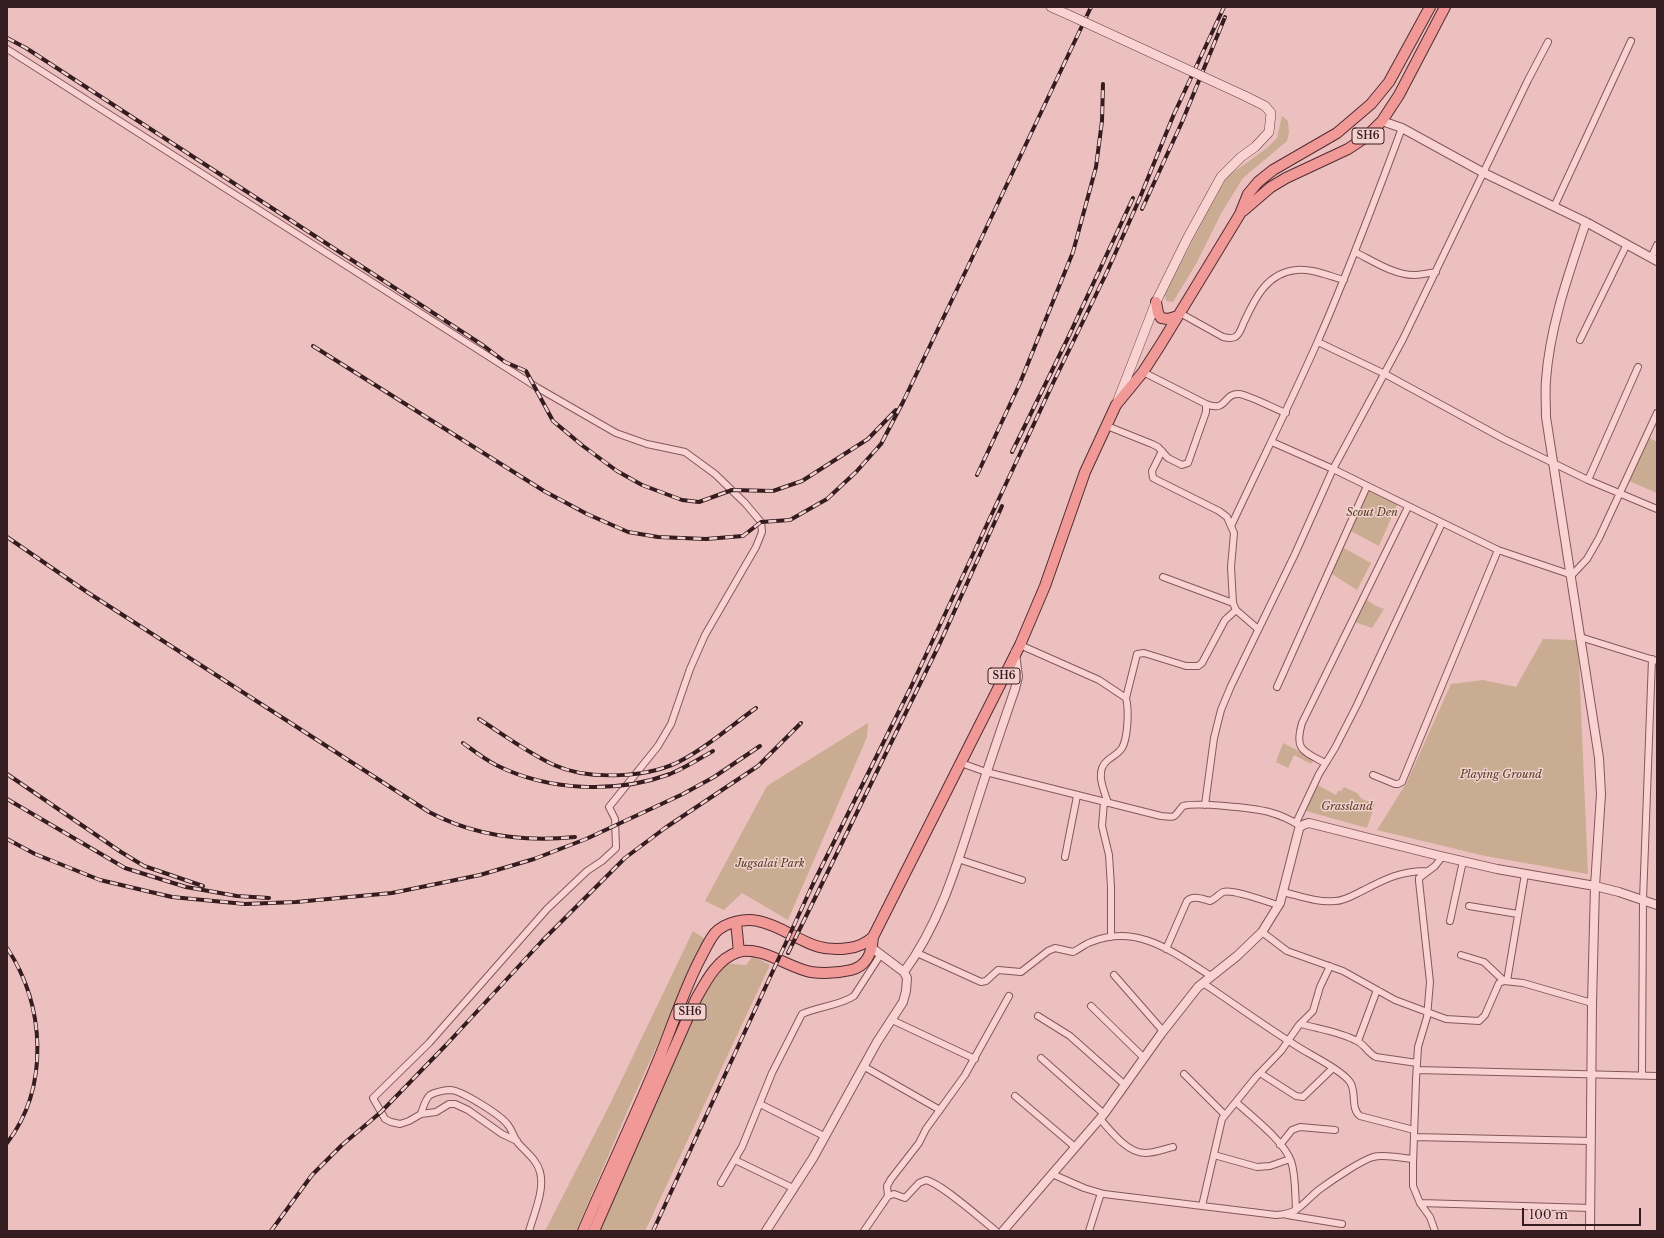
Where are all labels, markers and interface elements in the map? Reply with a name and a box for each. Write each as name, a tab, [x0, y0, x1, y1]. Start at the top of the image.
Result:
road number: SH6	[1352, 128, 1384, 144]
park label: Scout Den	[1346, 506, 1398, 520]
road number: SH6	[988, 668, 1020, 684]
park label: Playing Ground	[1460, 768, 1542, 782]
park label: Grassland	[1321, 800, 1373, 814]
park label: Jugsalai Park	[735, 857, 805, 871]
road number: SH6	[674, 1004, 706, 1020]
scale bar	[1524, 1200, 1643, 1226]
text: 100 m	[1529, 1207, 1568, 1222]

